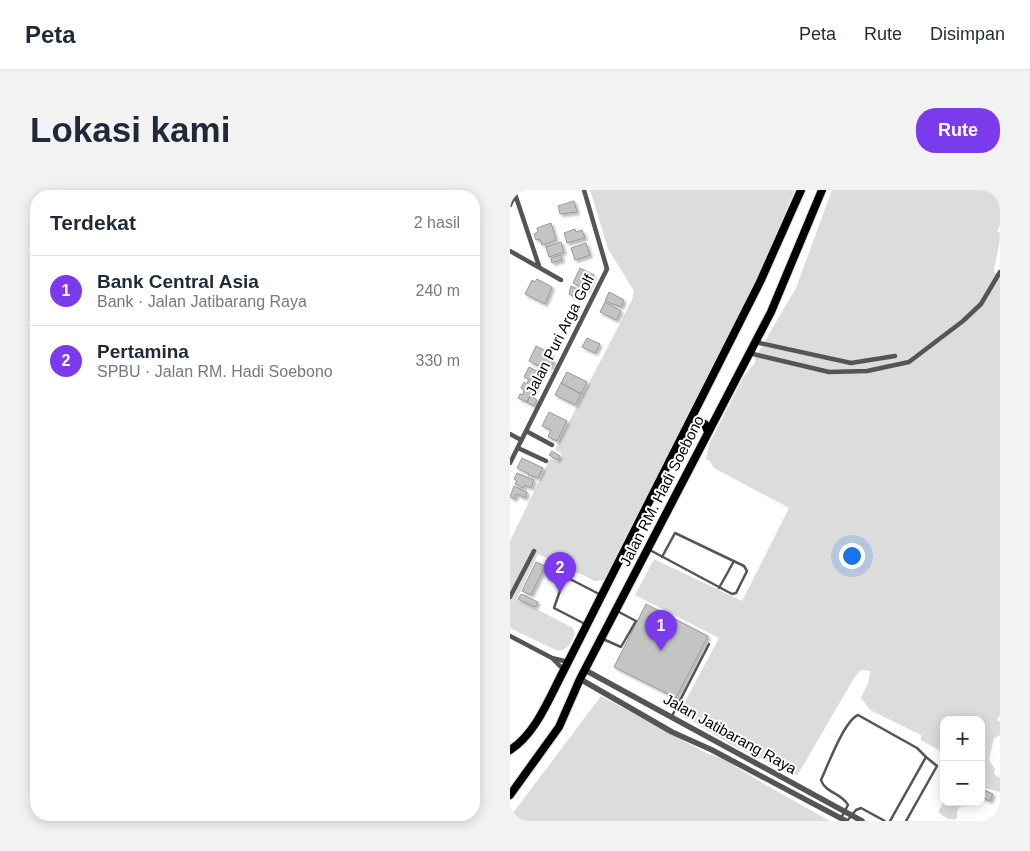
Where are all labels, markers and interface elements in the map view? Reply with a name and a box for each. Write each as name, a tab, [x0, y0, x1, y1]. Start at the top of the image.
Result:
text: Peta	[25, 21, 76, 48]
text: Peta	[799, 24, 836, 44]
text: Rute	[864, 24, 902, 44]
text: Disimpan	[930, 24, 1005, 44]
button: Rute	[916, 108, 1000, 153]
text: Lokasi kami	[30, 110, 230, 149]
text: Terdekat	[50, 211, 136, 234]
text: 2 hasil	[414, 214, 460, 231]
text: Bank Central Asia	[97, 271, 259, 292]
street label: Jalan Puri Arga Golf	[522, 271, 598, 398]
text: 1	[62, 282, 70, 299]
text: 240 m	[416, 282, 460, 299]
text: Bank · Jalan Jatibarang Raya	[97, 293, 307, 310]
text: Pertamina	[97, 341, 189, 362]
text: 2	[62, 352, 70, 369]
text: 330 m	[416, 352, 460, 369]
text: SPBU · Jalan RM. Hadi Soebono	[97, 363, 333, 380]
street label: Jalan RM. Hadi Soebono	[616, 413, 707, 569]
your location	[839, 543, 865, 569]
pin: 2	[544, 552, 576, 593]
pin: 1	[645, 610, 677, 651]
street label: Jalan Jatibarang Raya	[661, 690, 800, 777]
map controls	[940, 716, 985, 806]
button: +	[940, 716, 985, 761]
button: −	[940, 761, 985, 806]

